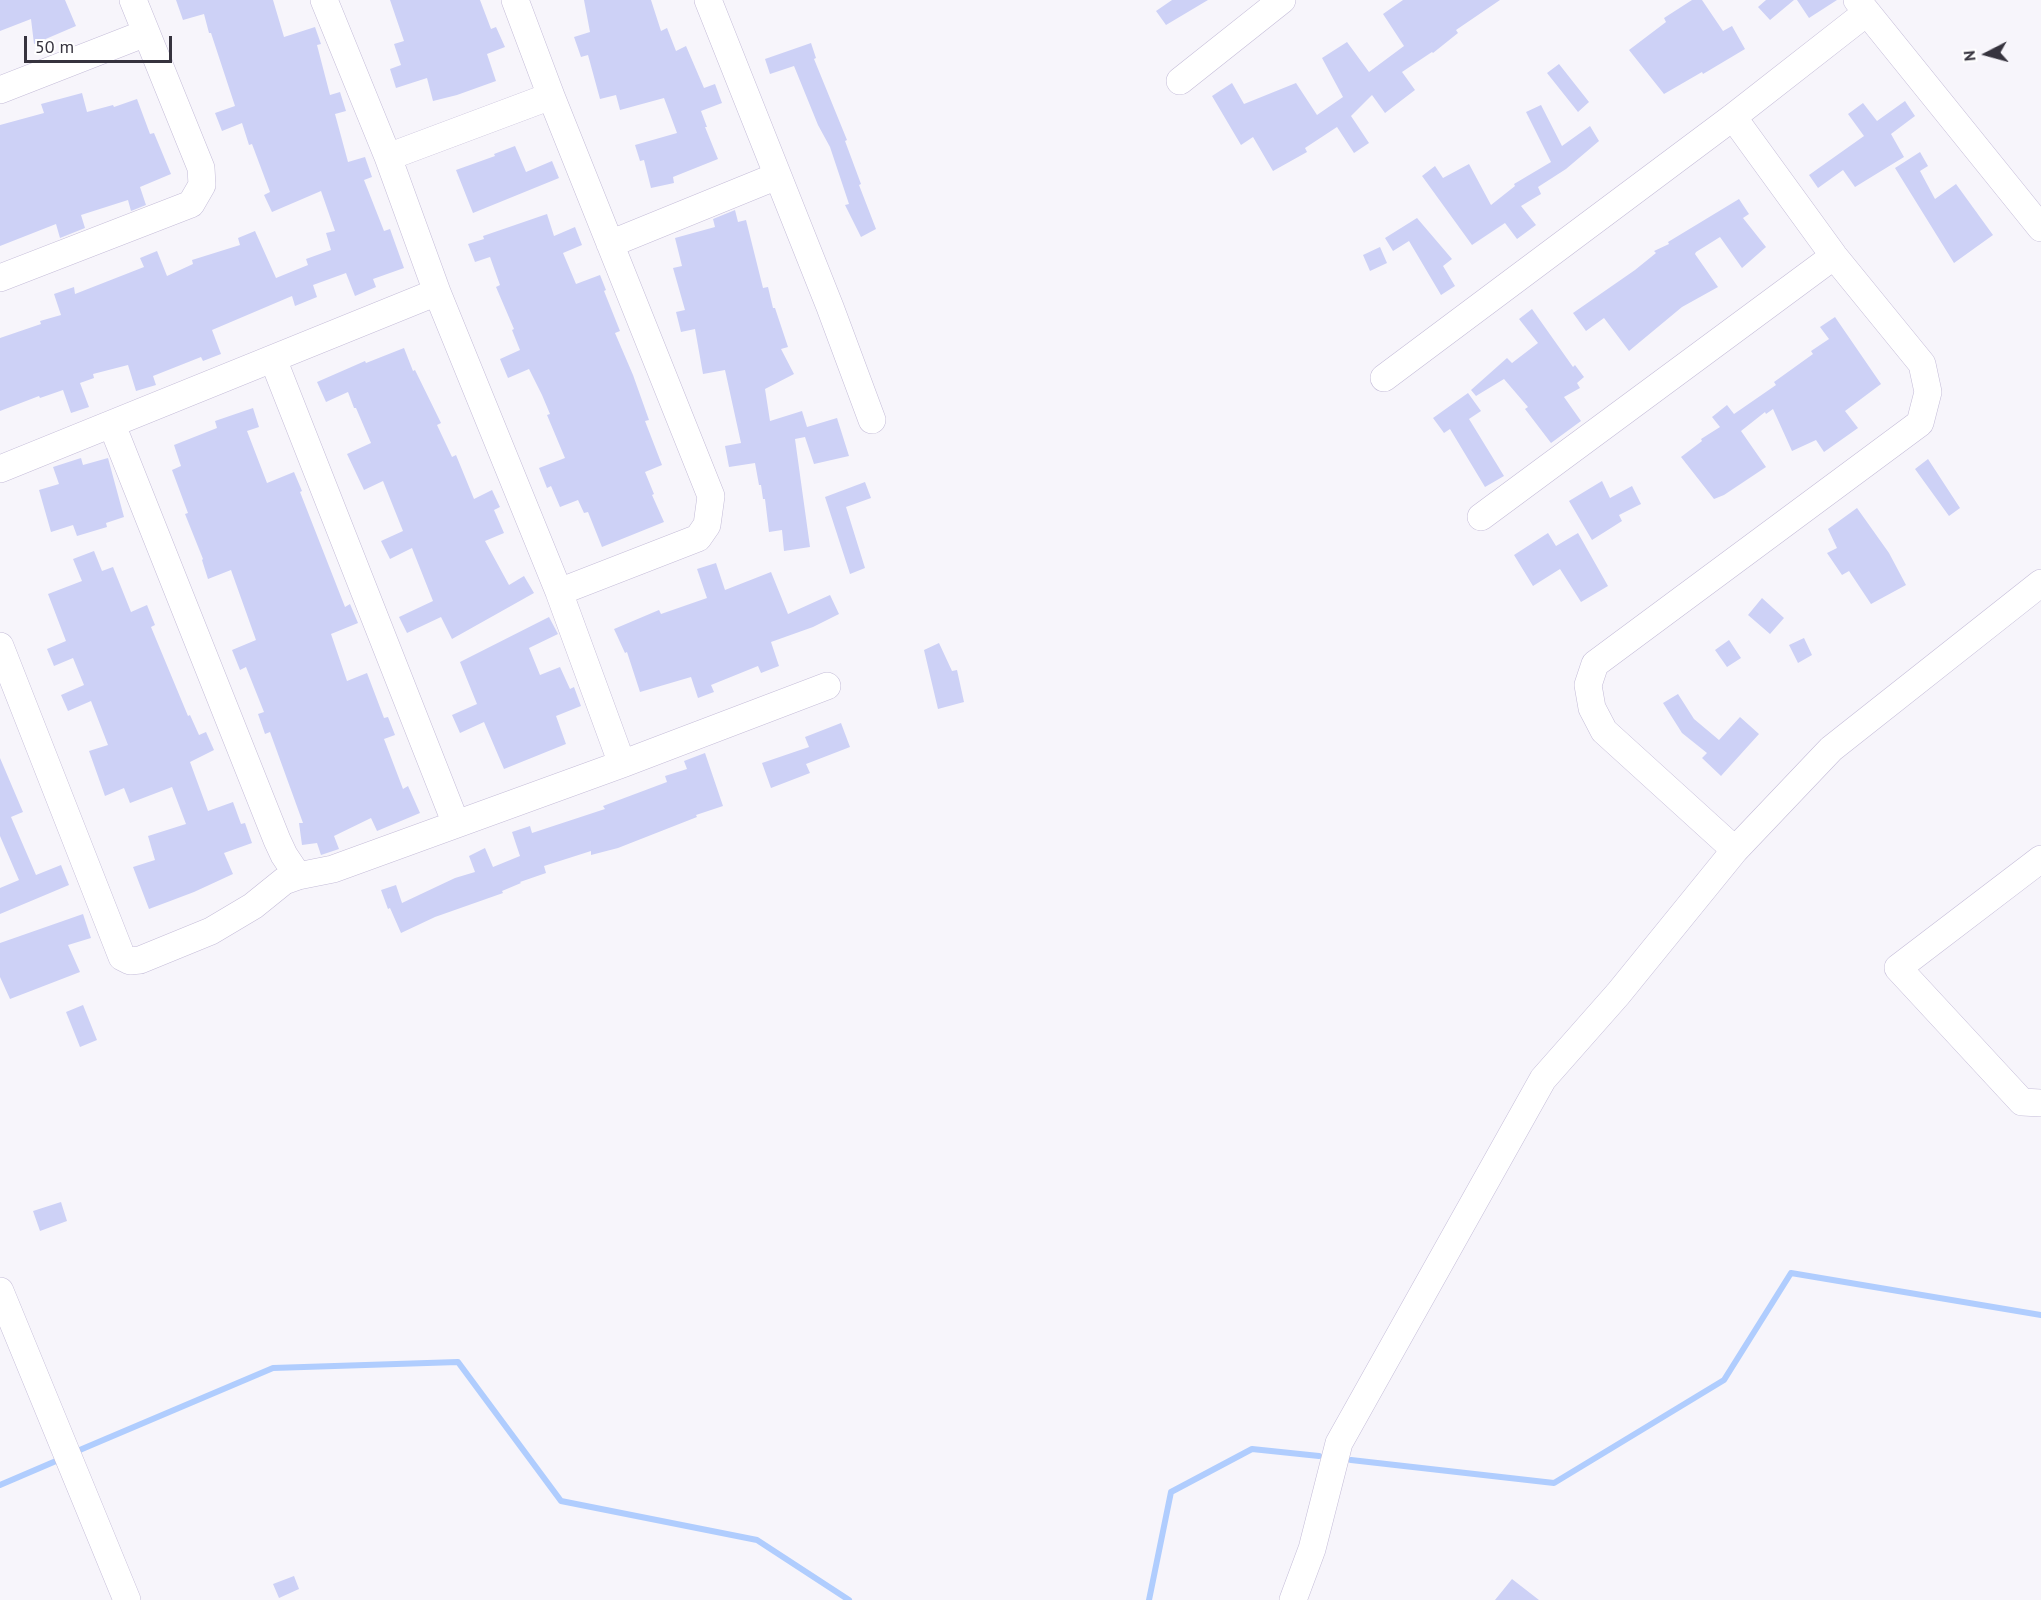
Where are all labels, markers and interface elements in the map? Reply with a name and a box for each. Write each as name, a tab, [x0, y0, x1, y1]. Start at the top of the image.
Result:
scale bar	[27, 24, 176, 62]
north arrow	[1957, 24, 2017, 84]
text: 50 m	[35, 35, 74, 58]
text: N	[1959, 50, 1980, 62]

